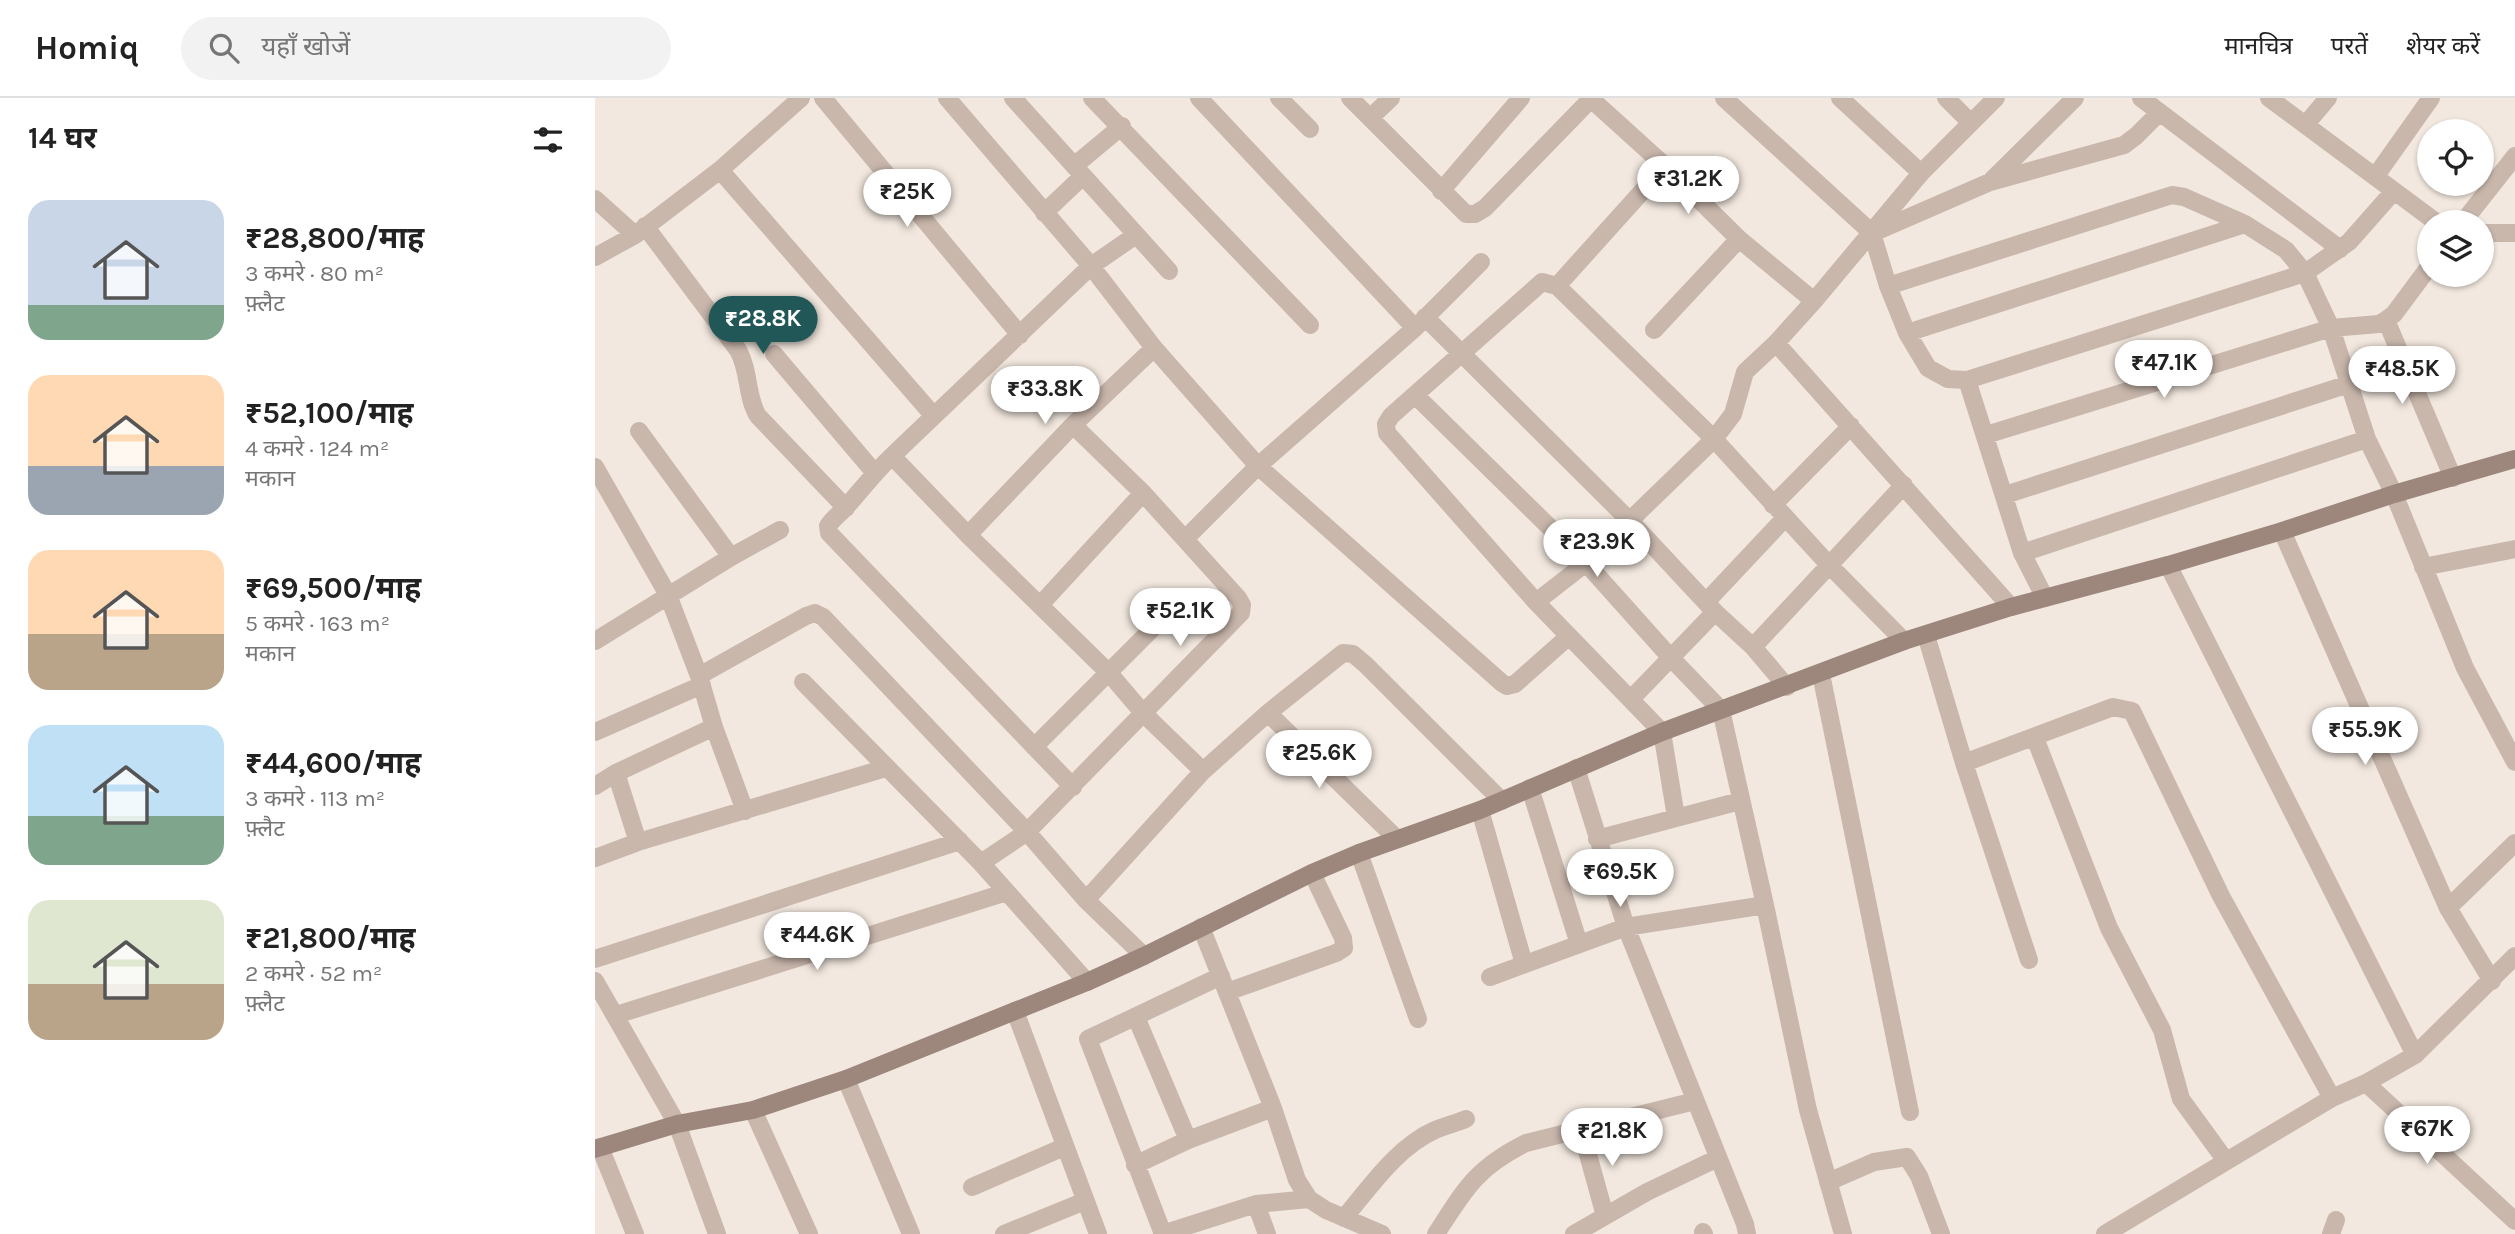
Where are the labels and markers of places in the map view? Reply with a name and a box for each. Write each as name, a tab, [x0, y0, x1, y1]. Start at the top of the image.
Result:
pin: ₹31.2K	[1631, 156, 1745, 216]
pin: ₹25K	[866, 170, 948, 229]
pin: ₹28.8K	[706, 296, 820, 356]
pin: ₹47.1K	[2107, 341, 2221, 400]
pin: ₹48.5K	[2345, 346, 2459, 406]
pin: ₹33.8K	[988, 366, 1102, 426]
pin: ₹23.9K	[1540, 519, 1654, 579]
pin: ₹52.1K	[1123, 588, 1237, 648]
pin: ₹55.9K	[2308, 708, 2422, 767]
pin: ₹25.6K	[1262, 730, 1376, 790]
pin: ₹69.5K	[1563, 850, 1677, 909]
pin: ₹44.6K	[760, 912, 874, 972]
pin: ₹67K	[2386, 1107, 2468, 1166]
pin: ₹21.8K	[1555, 1108, 1669, 1168]

